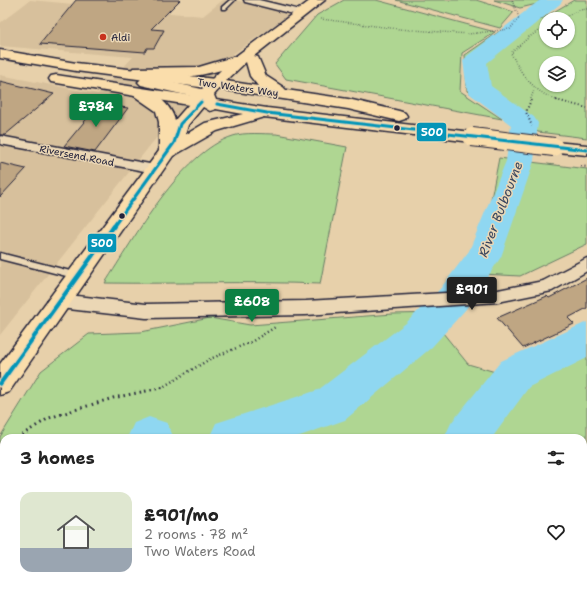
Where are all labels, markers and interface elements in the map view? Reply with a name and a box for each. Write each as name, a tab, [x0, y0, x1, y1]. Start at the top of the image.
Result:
map controls	[539, 12, 575, 92]
button: locate	[539, 12, 575, 48]
place label: Aldi	[111, 31, 130, 44]
marker: Aldi	[98, 32, 108, 42]
button: layers	[539, 56, 575, 92]
street label: Two Waters Way	[197, 75, 280, 100]
pin: £784	[72, 94, 120, 128]
text: £784	[78, 98, 114, 115]
line badge: 500	[416, 122, 447, 142]
unlabelled marker	[392, 123, 402, 133]
text: 500	[421, 125, 443, 140]
street label: Riversend Road	[38, 142, 116, 169]
water label: River Bulbourne	[474, 159, 526, 259]
unlabelled marker	[117, 211, 127, 221]
line badge: 500	[87, 233, 117, 253]
text: 500	[91, 236, 113, 251]
pin: £901	[448, 277, 496, 311]
text: £901	[456, 281, 488, 298]
pin: £608	[228, 289, 276, 323]
text: £608	[234, 293, 270, 310]
text: 3 homes	[20, 447, 95, 469]
icon: filters	[545, 447, 567, 469]
text: £901/mo	[144, 504, 219, 526]
icon: home	[52, 508, 100, 556]
icon: heart	[545, 521, 567, 543]
text: 2 rooms · 78 m²	[144, 526, 248, 543]
text: Two Waters Road	[144, 543, 256, 560]

